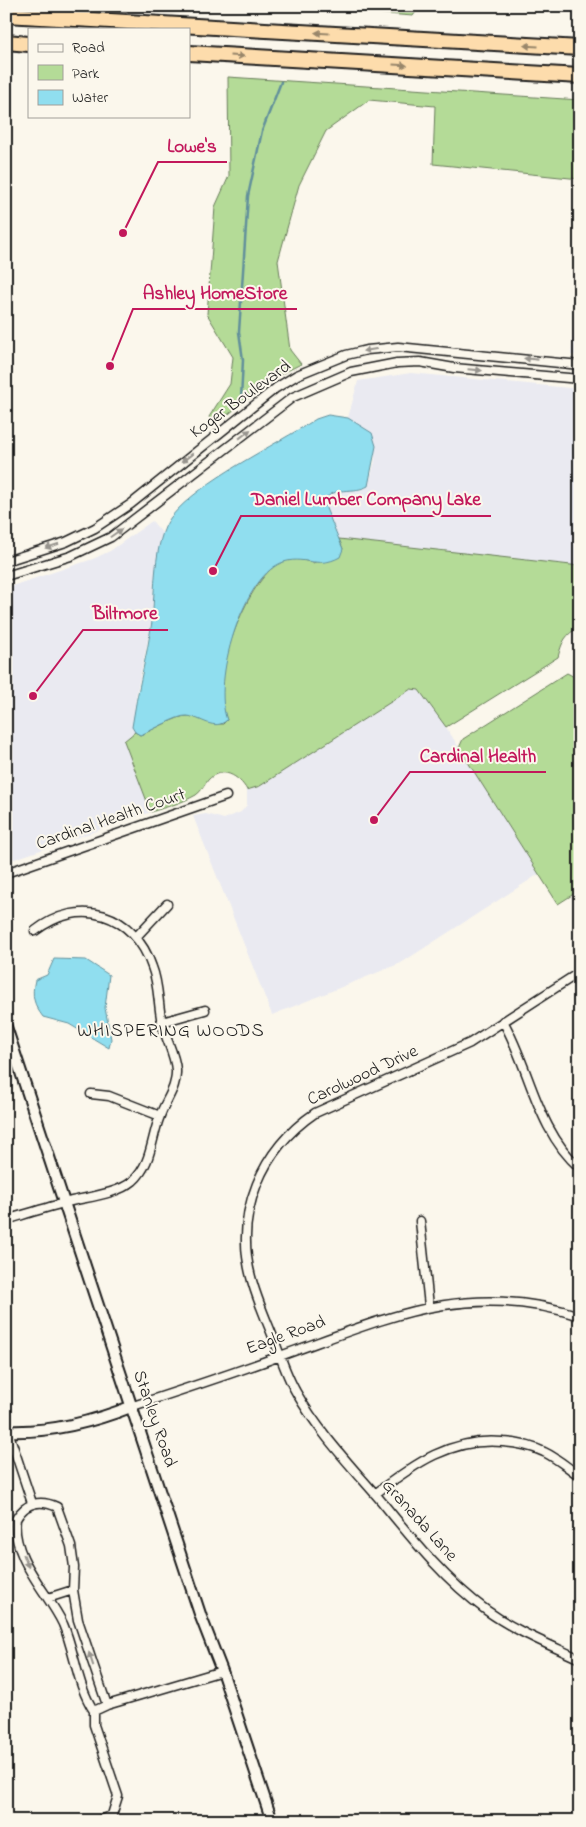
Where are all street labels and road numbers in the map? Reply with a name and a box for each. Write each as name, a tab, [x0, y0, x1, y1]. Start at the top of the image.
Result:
street label: Koger Boulevard	[185, 354, 298, 446]
street label: Cardinal Health Court	[33, 782, 189, 858]
street label: Carolwood Drive	[303, 1039, 424, 1113]
street label: Eagle Road	[243, 1310, 330, 1363]
street label: Stanley Road	[125, 1367, 183, 1471]
street label: Granada Lane	[375, 1474, 464, 1569]

